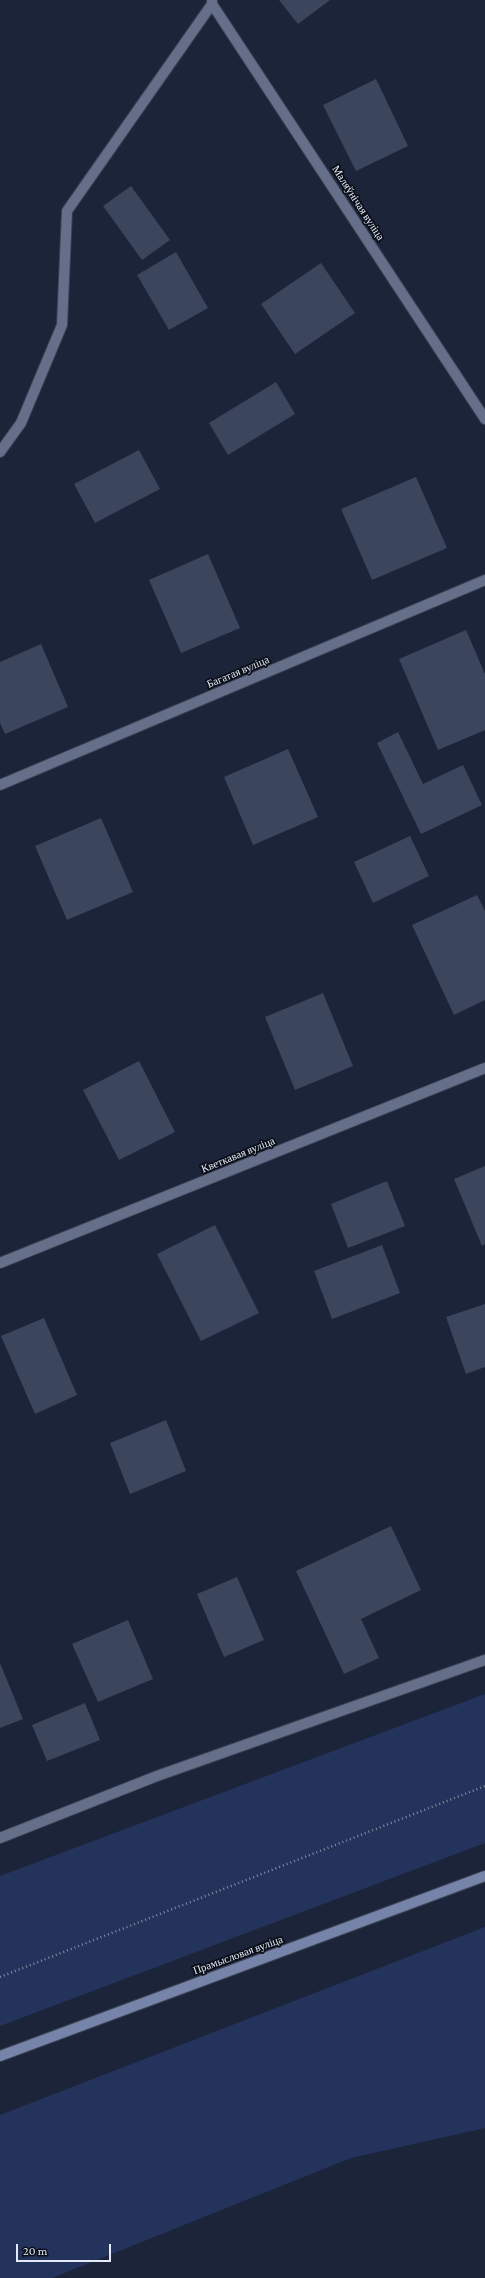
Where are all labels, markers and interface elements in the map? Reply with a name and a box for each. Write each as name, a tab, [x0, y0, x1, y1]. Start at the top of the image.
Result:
street label: Маляўнічая вуліца	[329, 163, 387, 243]
street label: Багатая вуліца	[205, 653, 271, 691]
street label: Кветкавая вуліца	[199, 1134, 277, 1176]
street label: Прамысловая вуліца	[191, 1933, 285, 1977]
scale bar	[18, 2236, 113, 2262]
text: 20 m	[23, 2244, 47, 2258]

